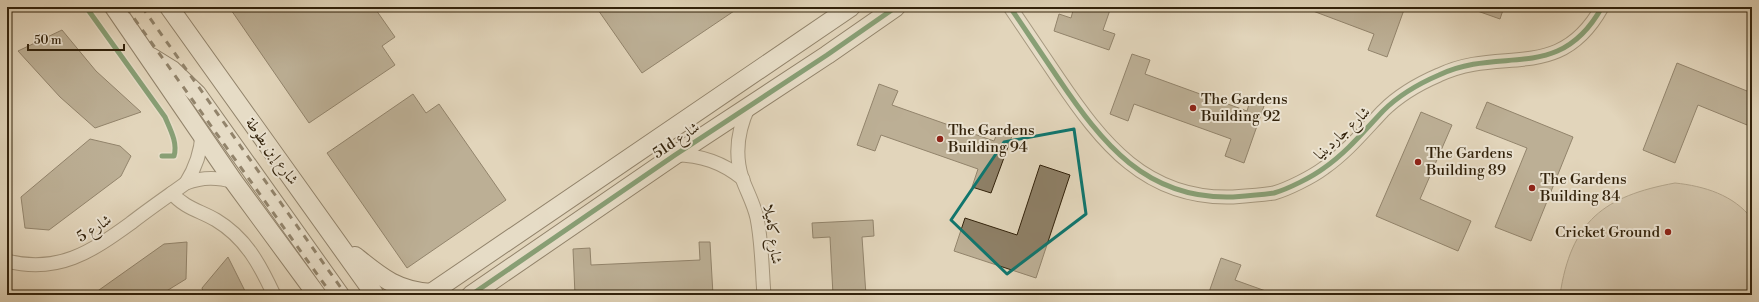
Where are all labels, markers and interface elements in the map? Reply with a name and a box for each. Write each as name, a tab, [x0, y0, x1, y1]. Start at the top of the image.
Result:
scale bar	[28, 26, 124, 52]
text: 50 m	[34, 33, 62, 48]
place label: The Gardens Building 92	[1200, 90, 1288, 126]
marker: The Gardens Building 92	[1188, 103, 1198, 113]
street label: شارع جاردينيا	[1310, 103, 1376, 166]
street label: شارع إبن بطوطة	[238, 114, 302, 190]
street label: 51d شارع	[649, 118, 705, 165]
place label: The Gardens Building 94	[947, 121, 1035, 157]
marker: The Gardens Building 94	[935, 134, 945, 144]
place label: The Gardens Building 89	[1425, 144, 1513, 180]
marker: The Gardens Building 89	[1413, 157, 1423, 167]
place label: The Gardens Building 84	[1539, 170, 1627, 206]
marker: The Gardens Building 84	[1527, 183, 1537, 193]
street label: شارع كاميلا	[756, 203, 786, 266]
street label: شارع 5	[73, 210, 117, 249]
place label: Cricket Ground	[1555, 223, 1660, 242]
marker: Cricket Ground	[1663, 227, 1673, 237]

